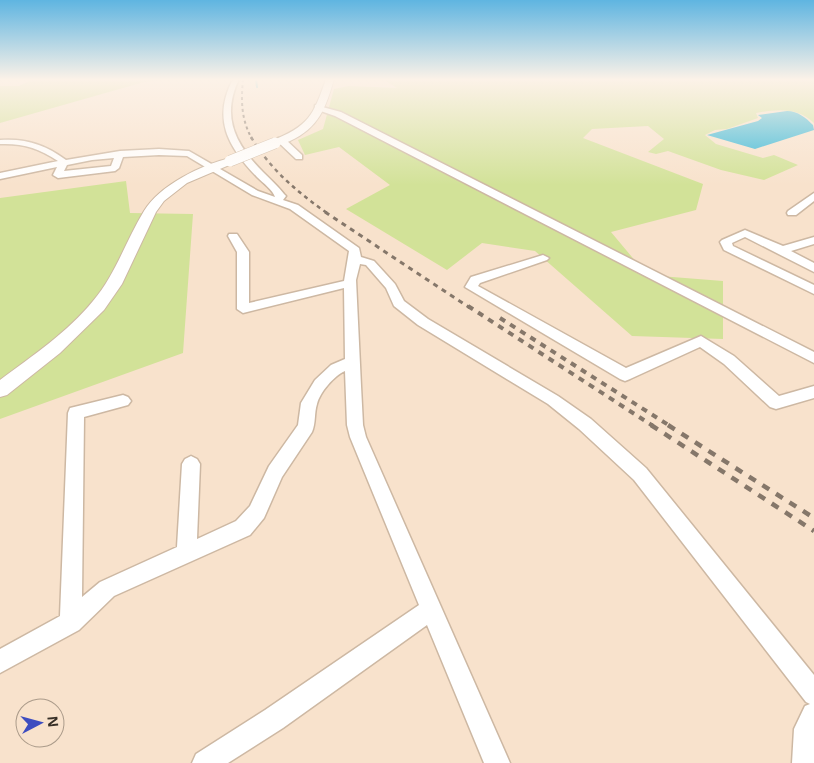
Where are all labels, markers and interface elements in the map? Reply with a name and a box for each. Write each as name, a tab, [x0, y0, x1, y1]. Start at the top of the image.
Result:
north arrow	[15, 698, 65, 748]
text: N	[43, 715, 63, 728]

